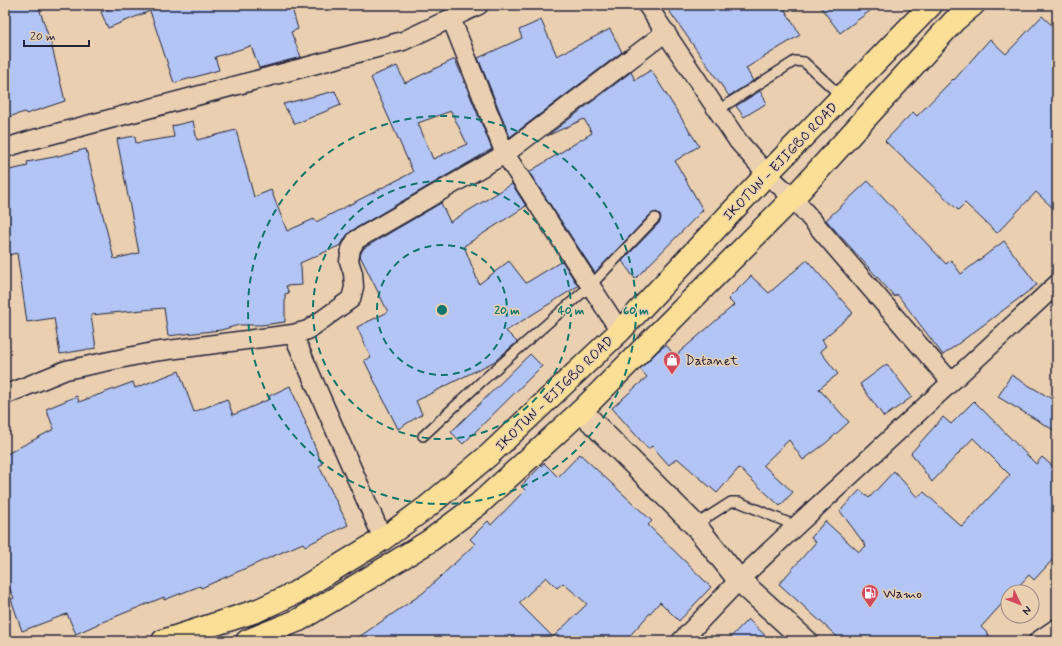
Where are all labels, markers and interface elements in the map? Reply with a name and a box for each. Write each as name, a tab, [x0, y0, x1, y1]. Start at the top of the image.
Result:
scale bar	[24, 22, 89, 48]
text: 20 m	[30, 29, 56, 45]
street label: IKOTUN - EJIGBO ROAD	[719, 99, 842, 225]
centre of rings	[435, 303, 449, 317]
text: 20 m	[494, 303, 520, 319]
text: 40 m	[558, 303, 585, 319]
text: 60 m	[623, 303, 649, 319]
street label: IKOTUN - EJIGBO ROAD	[492, 332, 618, 455]
shop icon: Datanet	[662, 350, 682, 375]
place label: Datanet	[685, 352, 739, 370]
fuel station icon: Wamo	[860, 583, 880, 608]
north arrow	[1000, 584, 1040, 624]
place label: Wamo	[883, 585, 922, 603]
text: N	[1019, 603, 1034, 618]

